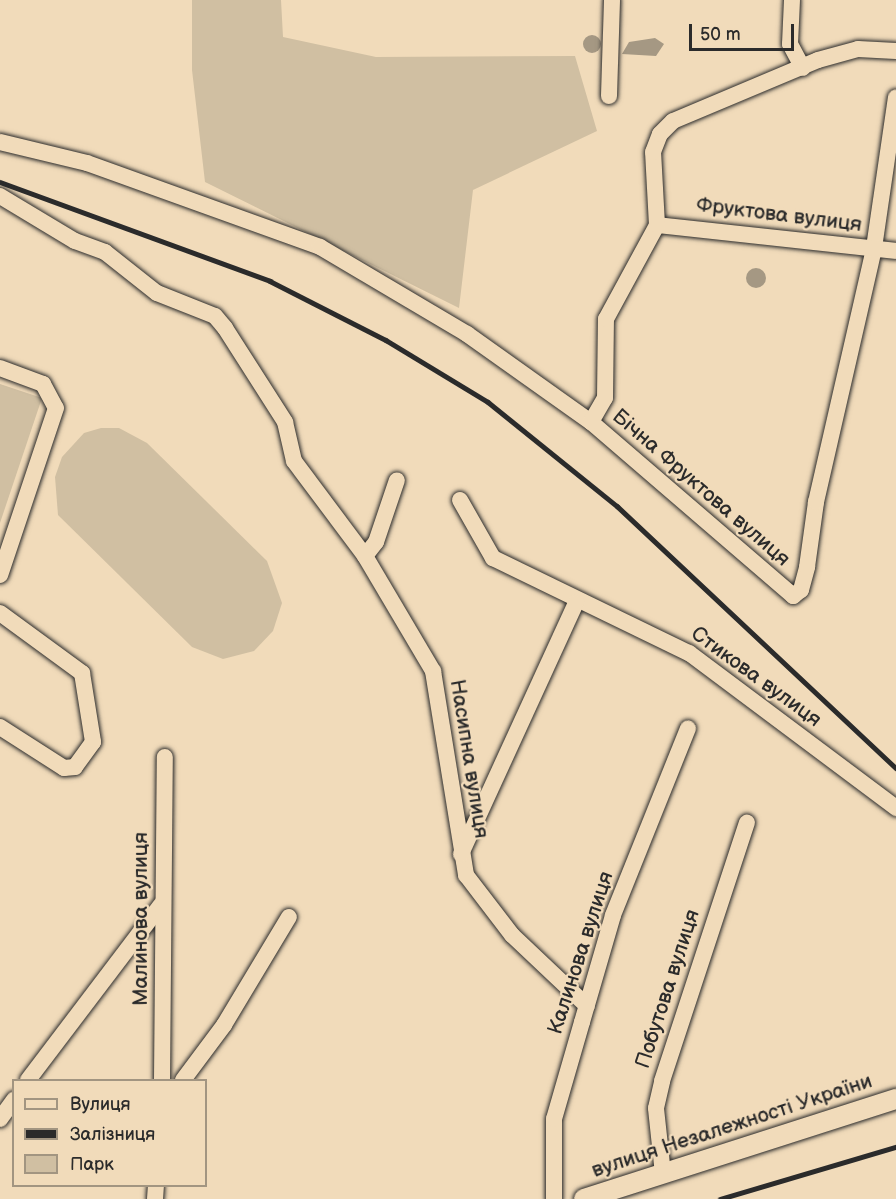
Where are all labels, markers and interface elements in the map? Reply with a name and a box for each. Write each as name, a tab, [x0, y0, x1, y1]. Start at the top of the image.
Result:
scale bar	[692, 12, 797, 50]
text: 50 m	[700, 24, 741, 45]
street label: Фруктова вулиця	[695, 192, 863, 238]
street label: Бічна Фруктова вулиця	[607, 404, 795, 572]
street label: Стикова вулиця	[686, 621, 826, 733]
street label: Насипна вулиця	[444, 678, 494, 840]
street label: Малинова вулиця	[128, 832, 154, 1006]
street label: Калинова вулиця	[543, 868, 619, 1038]
street label: Побутова вулиця	[630, 906, 706, 1072]
street label: вулиця Незалежності України	[589, 1069, 875, 1183]
legend	[12, 1079, 207, 1187]
text: Вулиця	[70, 1094, 131, 1115]
text: Залізниця	[70, 1124, 155, 1145]
text: Парк	[70, 1154, 114, 1175]

